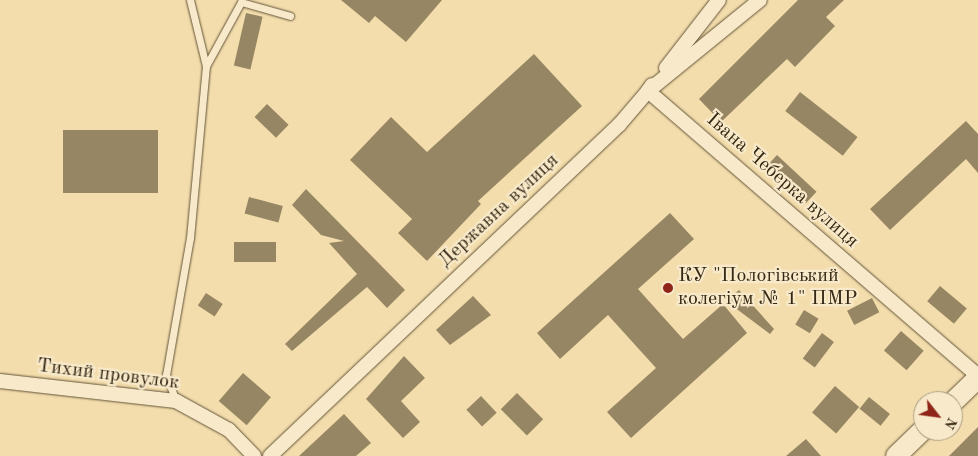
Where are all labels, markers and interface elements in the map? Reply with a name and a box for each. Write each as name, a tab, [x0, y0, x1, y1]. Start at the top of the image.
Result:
street label: Івана Чеберка вулиця	[701, 108, 863, 254]
street label: Державна вулиця	[434, 149, 564, 273]
place label: КУ "Пологівський колегіум № 1" ПМР	[678, 264, 857, 311]
marker: КУ "Пологівський колегіум № 1" ПМР	[662, 282, 674, 294]
street label: Тихий провулок	[36, 354, 180, 396]
north arrow	[913, 391, 963, 441]
text: N	[941, 415, 959, 431]

